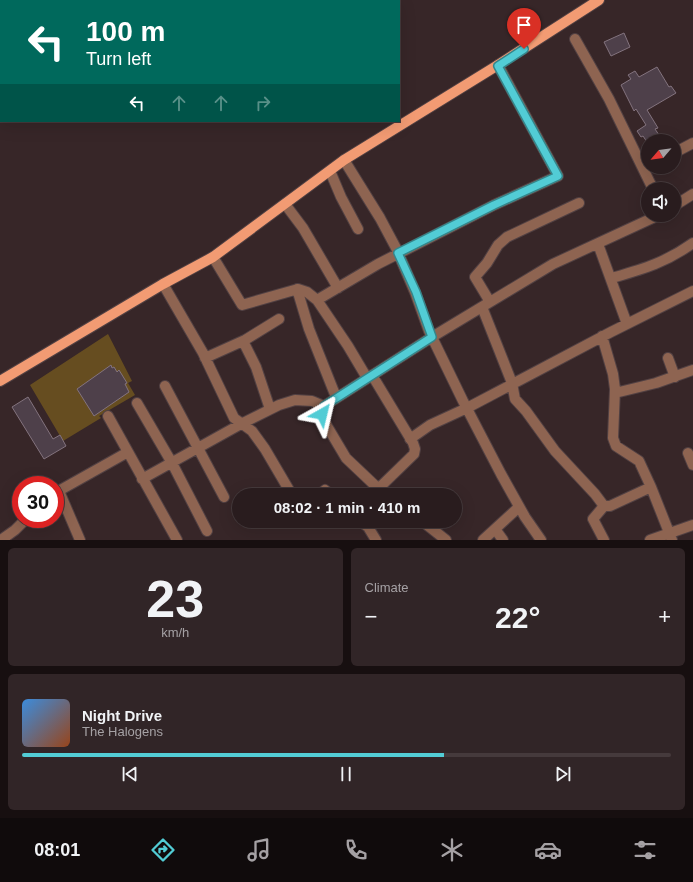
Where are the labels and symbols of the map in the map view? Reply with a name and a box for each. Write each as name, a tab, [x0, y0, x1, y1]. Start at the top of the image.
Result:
pin	[507, 8, 541, 49]
north arrow	[641, 134, 681, 174]
position arrow	[301, 393, 343, 435]
speed limit sign: 30	[12, 476, 64, 528]

